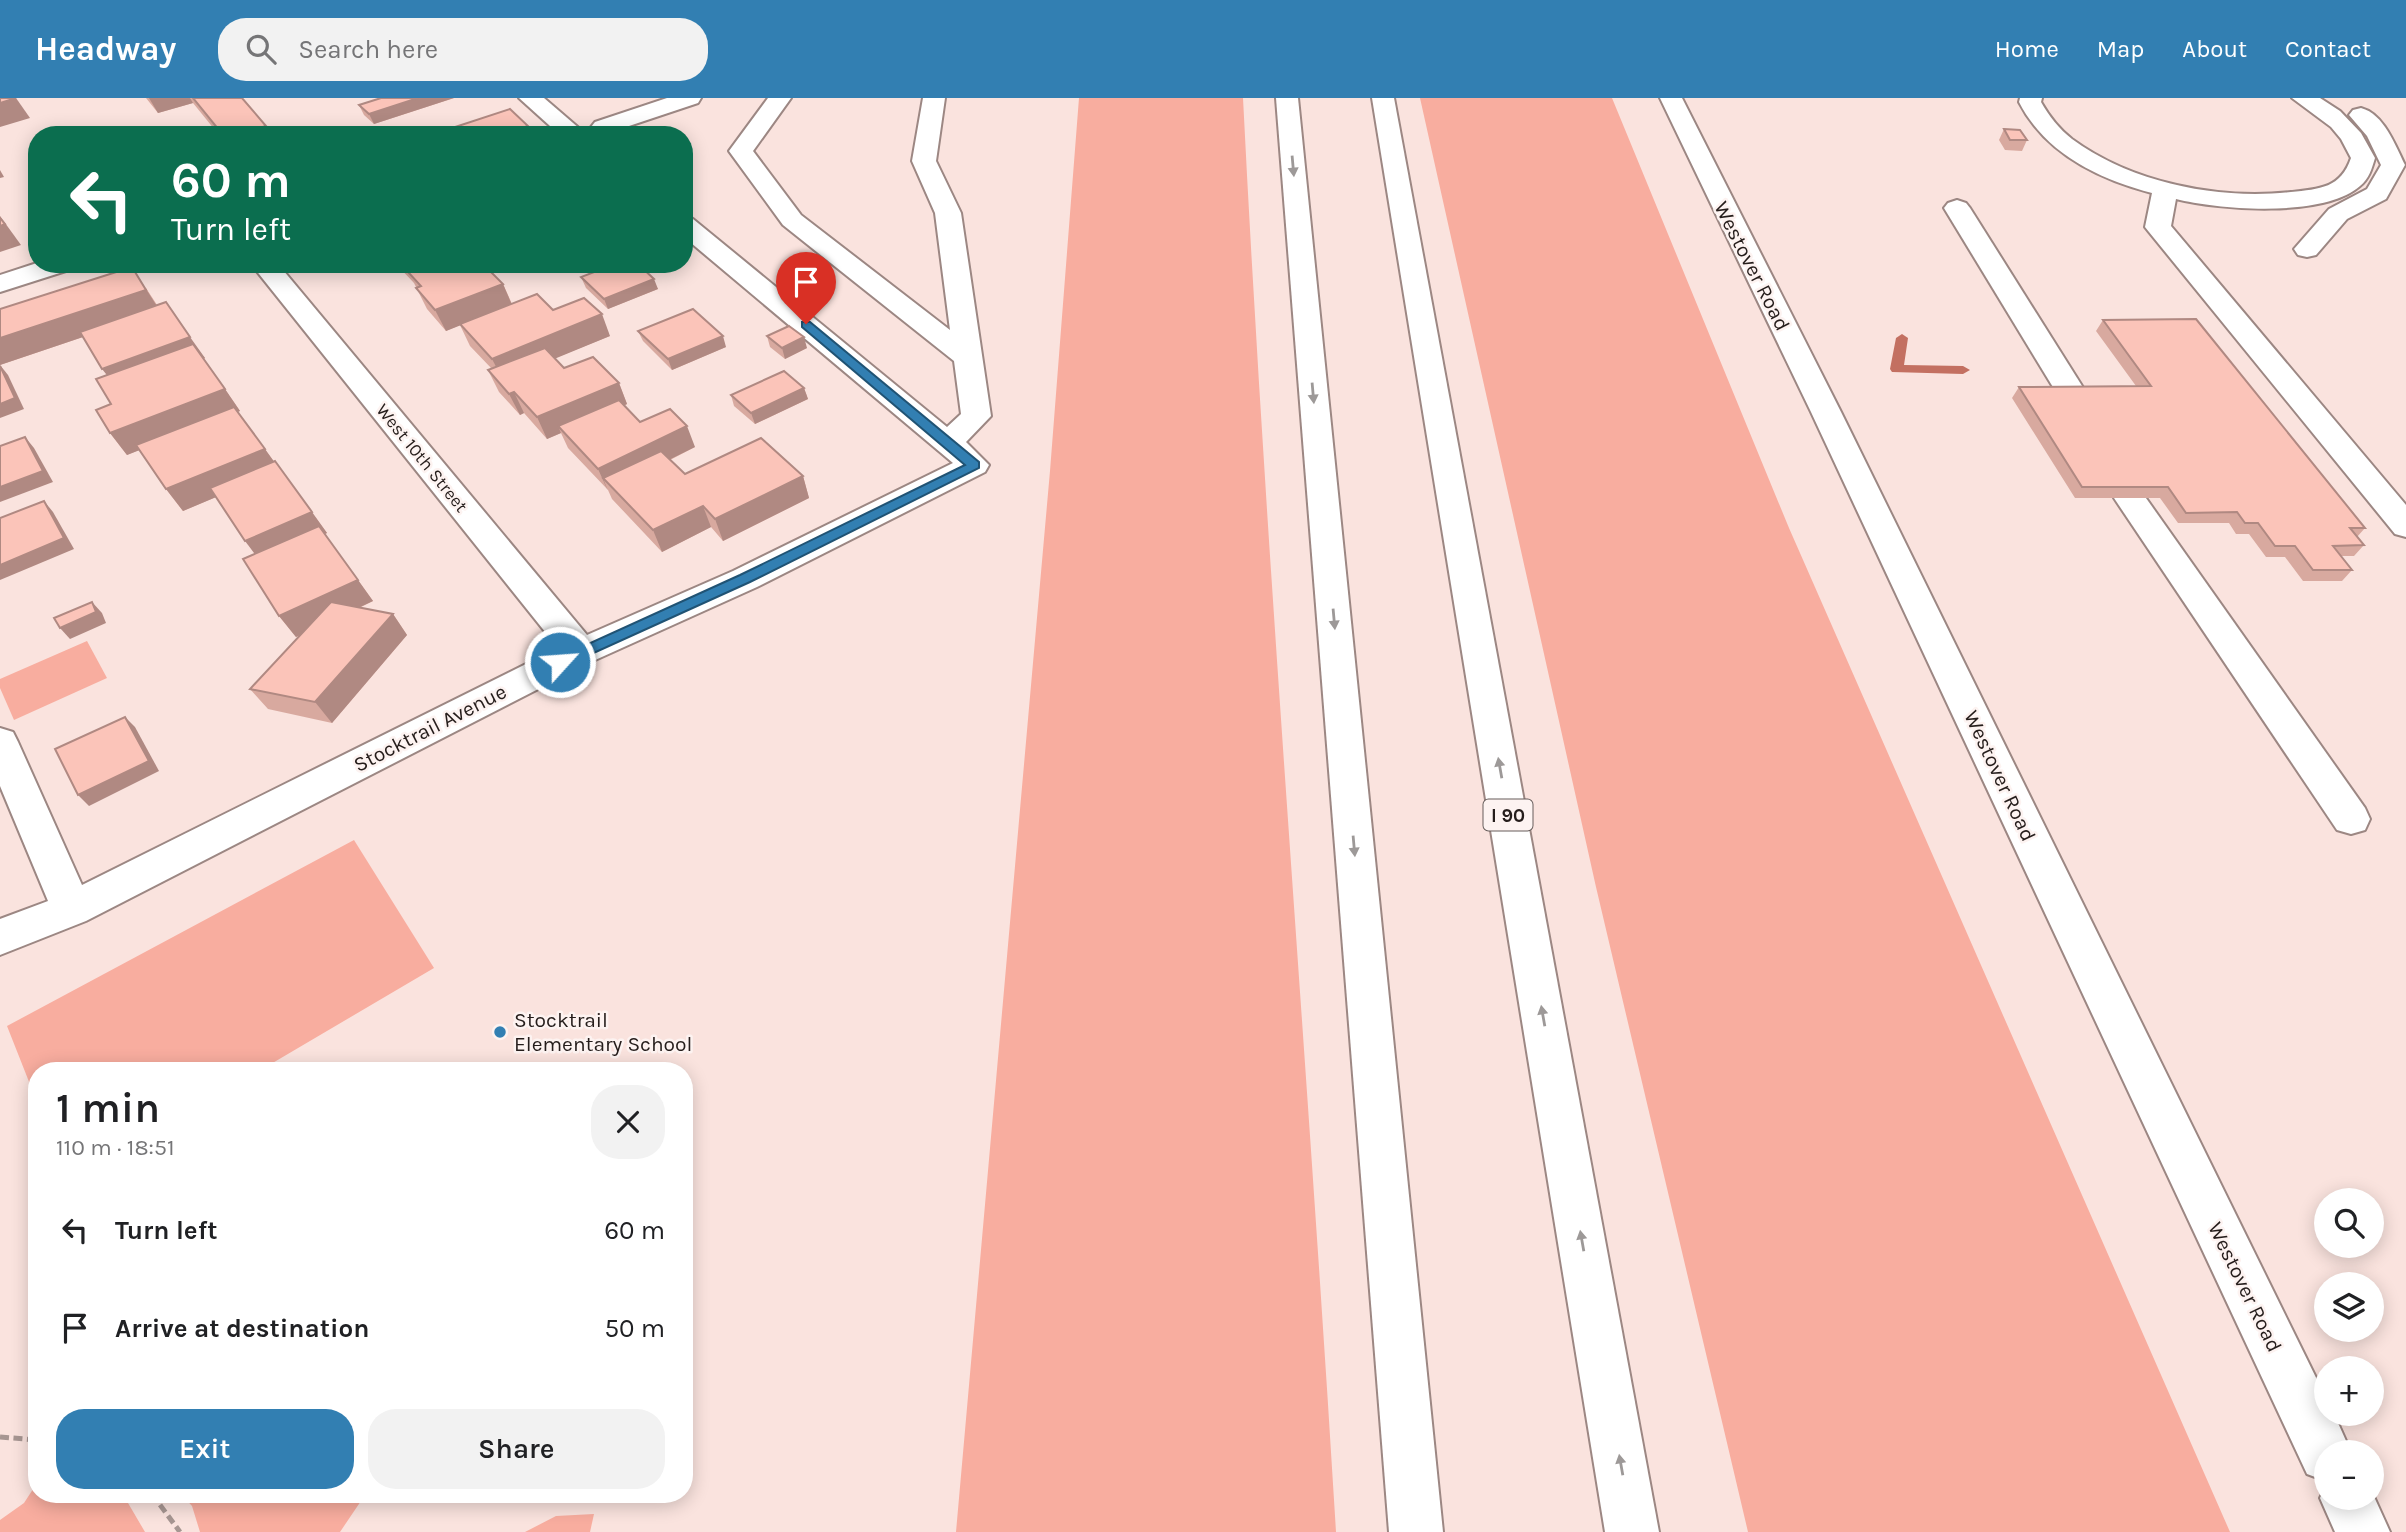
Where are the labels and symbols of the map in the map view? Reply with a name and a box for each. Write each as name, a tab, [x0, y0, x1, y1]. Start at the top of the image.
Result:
one-way arrow	[1288, 155, 1299, 177]
street label: Westover Road	[1709, 197, 1795, 335]
pin	[776, 252, 836, 324]
one-way arrow	[1308, 382, 1319, 404]
street label: West 10th Street	[372, 399, 473, 517]
one-way arrow	[1329, 608, 1340, 630]
position arrow	[523, 625, 597, 699]
street label: Stocktrail Avenue	[350, 679, 510, 777]
street label: Westover Road	[1959, 707, 2041, 845]
one-way arrow	[1494, 757, 1505, 779]
road number: I 90	[1484, 800, 1532, 830]
one-way arrow	[1349, 835, 1360, 857]
one-way arrow	[1537, 1005, 1548, 1027]
place label: Stocktrail Elementary School	[514, 1008, 692, 1056]
marker: Stocktrail Elementary School	[492, 1024, 508, 1040]
street label: Westover Road	[2203, 1218, 2287, 1356]
one-way arrow	[1576, 1230, 1587, 1252]
one-way arrow	[1615, 1454, 1626, 1476]

